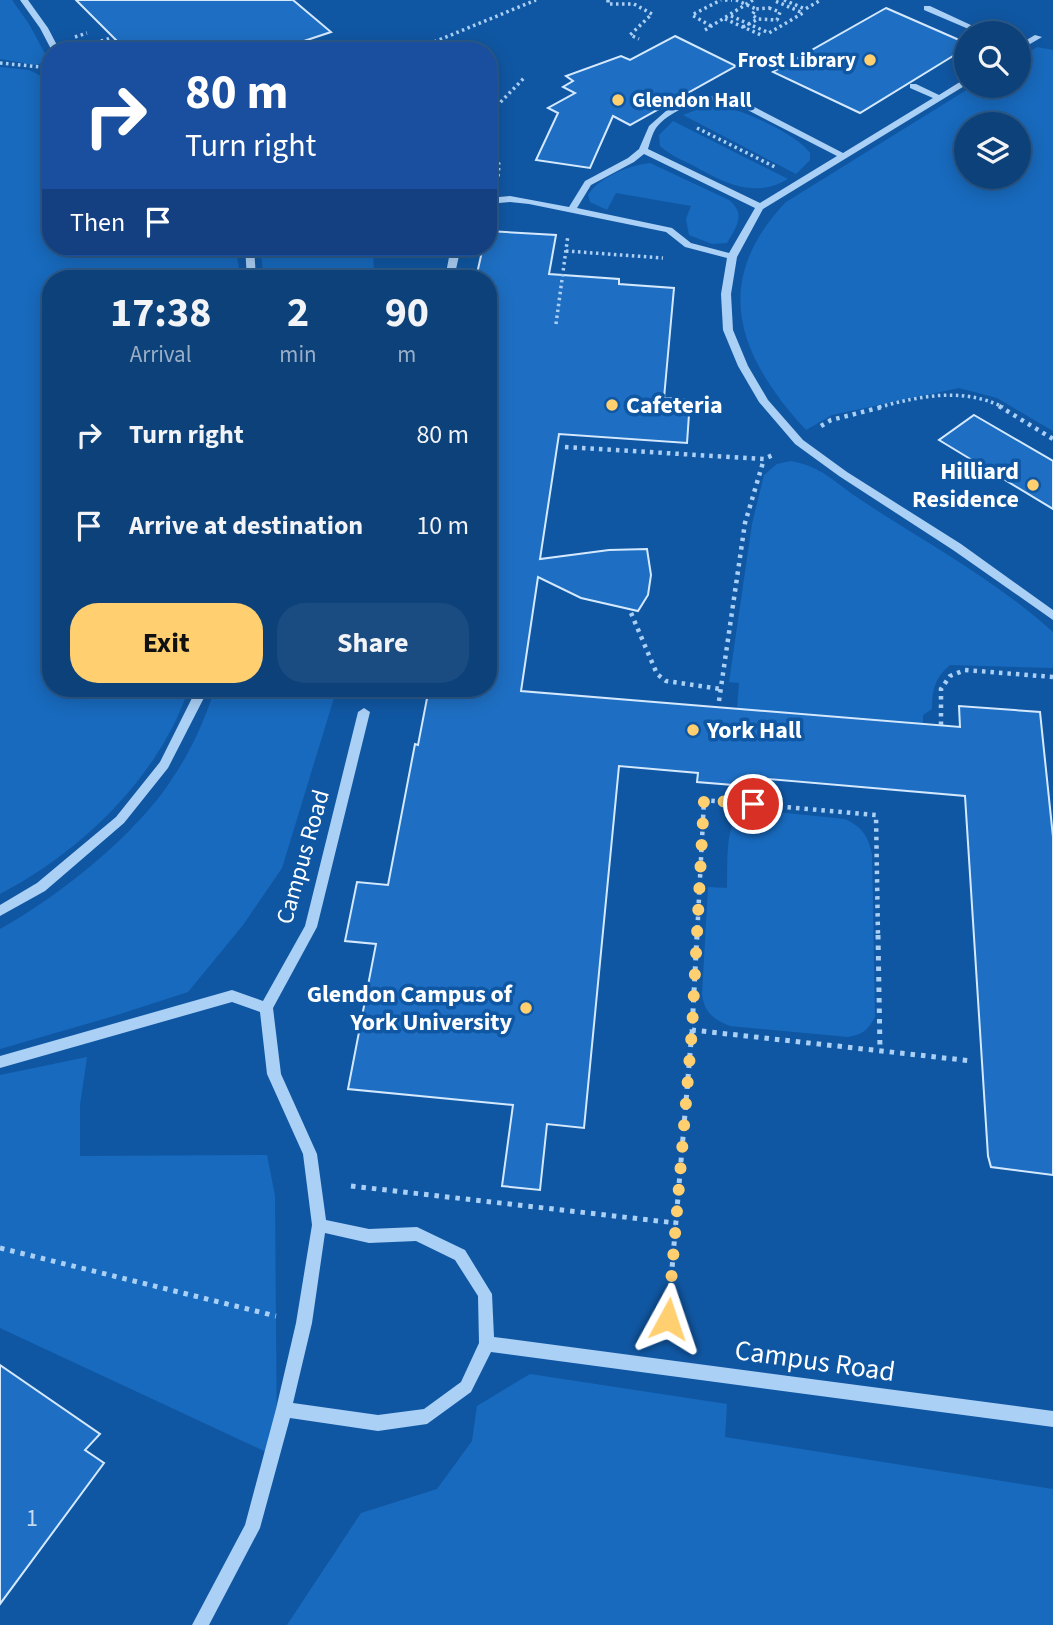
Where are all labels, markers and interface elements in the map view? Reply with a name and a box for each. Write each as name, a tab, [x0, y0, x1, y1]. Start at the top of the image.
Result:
map controls	[954, 21, 1031, 189]
button: search	[954, 21, 1031, 98]
place label: Frost Library	[738, 45, 856, 75]
marker: Frost Library	[862, 52, 878, 68]
text: 80 m	[185, 58, 289, 128]
icon: right	[70, 70, 161, 161]
place label: Glendon Hall	[632, 85, 751, 115]
marker: Glendon Hall	[610, 92, 626, 108]
button: layers	[954, 112, 1031, 189]
text: Turn right	[185, 123, 316, 169]
icon: arrive	[139, 203, 177, 241]
text: Then	[70, 204, 125, 241]
text: 17:38	[110, 283, 211, 343]
text: 2	[287, 283, 309, 343]
text: 90	[385, 283, 429, 343]
text: Arrival	[130, 338, 192, 371]
text: min	[279, 338, 317, 371]
text: m	[397, 338, 416, 371]
place label: Cafeteria	[626, 388, 723, 423]
marker: Cafeteria	[604, 397, 620, 413]
icon: right	[70, 416, 108, 454]
text: Turn right	[129, 416, 244, 453]
text: 80 m	[416, 416, 469, 453]
place label: Hilliard Residence	[912, 454, 1019, 517]
marker: Hilliard Residence	[1025, 477, 1041, 493]
icon: arrive	[70, 507, 108, 545]
text: Arrive at destination	[129, 507, 363, 544]
text: 10 m	[416, 507, 469, 544]
button: Exit	[70, 603, 263, 683]
button: Share	[277, 603, 469, 683]
place label: York Hall	[706, 713, 802, 748]
marker: York Hall	[685, 722, 701, 738]
pin	[723, 774, 783, 834]
icon: arrive	[734, 785, 772, 823]
street label: Campus Road	[267, 786, 339, 928]
place label: Glendon Campus of York University	[307, 977, 513, 1040]
marker: Glendon Campus of York University	[518, 1000, 534, 1016]
position arrow	[631, 1282, 705, 1356]
street label: Campus Road	[732, 1330, 898, 1392]
house number: 1	[26, 1501, 38, 1536]

